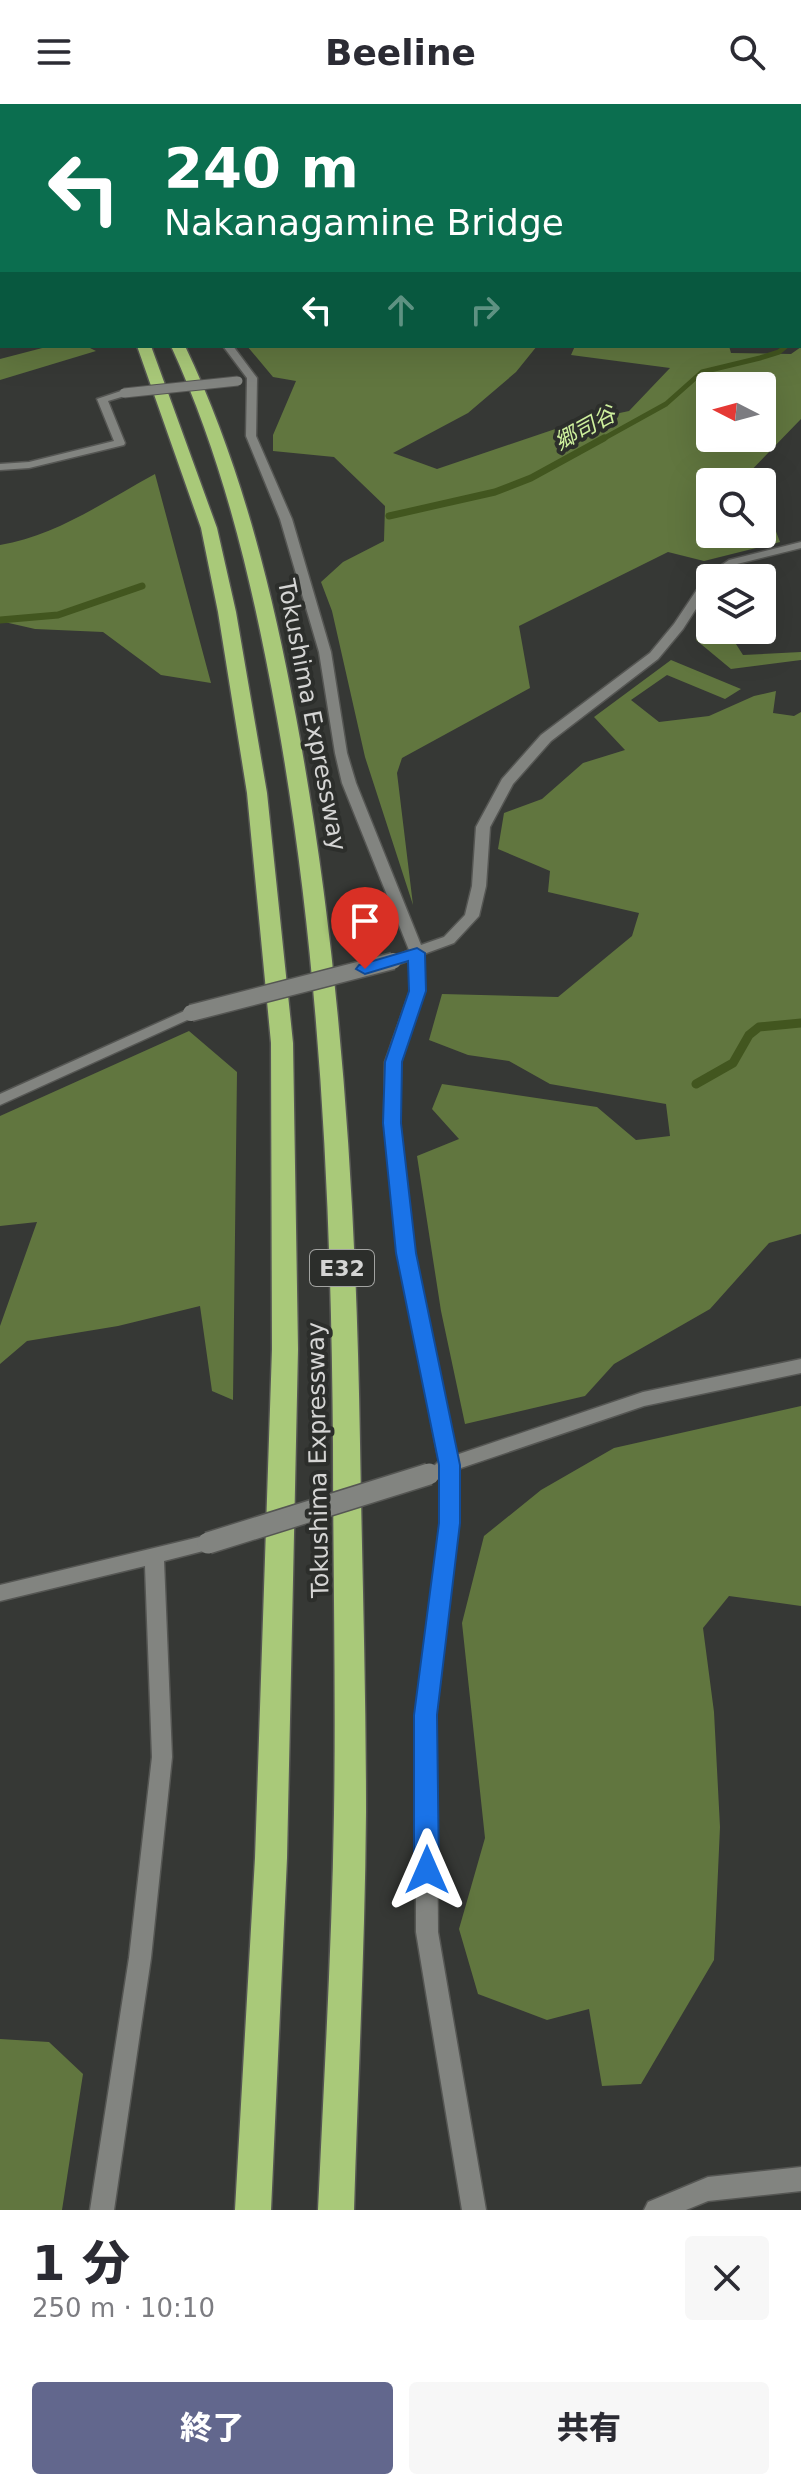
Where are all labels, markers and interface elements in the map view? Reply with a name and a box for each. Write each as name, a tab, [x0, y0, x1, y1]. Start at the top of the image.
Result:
icon: menu	[32, 30, 76, 74]
icon: search	[725, 30, 769, 74]
text: Beeline	[325, 32, 476, 73]
text: 240 m	[164, 135, 359, 200]
icon: left	[32, 136, 136, 240]
text: Nakanagamine Bridge	[164, 202, 564, 243]
icon: left	[295, 288, 339, 332]
icon: ahead	[379, 288, 423, 332]
icon: right	[463, 288, 507, 332]
north arrow	[696, 372, 776, 452]
map controls	[696, 372, 776, 644]
water label: 郷司谷	[550, 400, 622, 455]
button: search	[696, 468, 776, 548]
button: layers	[696, 564, 776, 644]
street label: Tokushima Expressway	[272, 576, 352, 853]
pin	[331, 887, 399, 969]
icon: arrive	[343, 899, 387, 943]
road number: E32	[310, 1250, 374, 1286]
street label: Tokushima Expressway	[302, 1322, 334, 1599]
position arrow	[385, 1828, 469, 1912]
text: 1 分	[32, 2235, 130, 2291]
button: close	[685, 2236, 769, 2320]
text: 250 m · 10:10	[32, 2293, 215, 2323]
button: 終了	[32, 2382, 393, 2474]
button: 共有	[409, 2382, 769, 2474]

